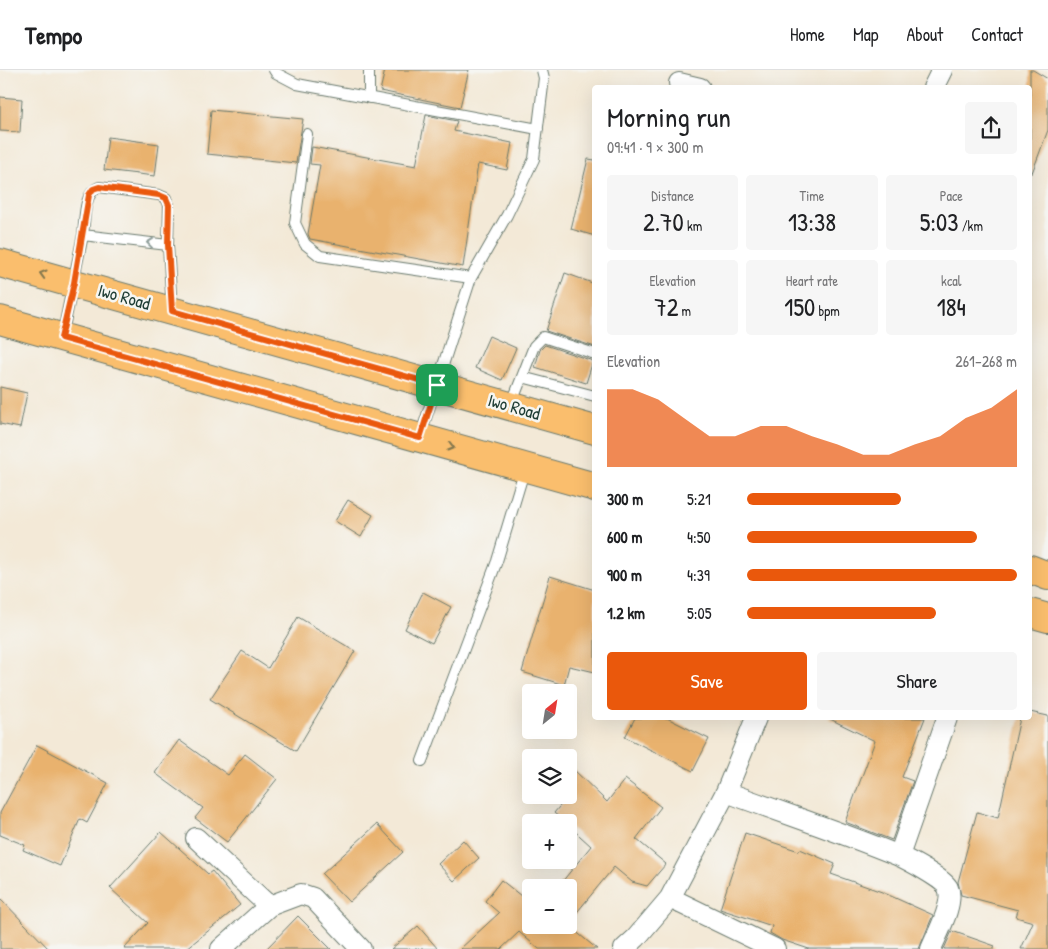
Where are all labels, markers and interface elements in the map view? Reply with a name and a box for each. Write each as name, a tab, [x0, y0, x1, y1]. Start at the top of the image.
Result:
text: Tempo	[25, 19, 82, 51]
text: Home	[790, 22, 825, 47]
text: Map	[853, 22, 878, 47]
text: About	[906, 22, 943, 47]
text: Contact	[971, 22, 1023, 47]
text: Morning run	[607, 98, 731, 136]
button: share	[965, 102, 1017, 154]
text: 09:41 · 9 × 300 m	[607, 136, 703, 158]
text: Distance	[651, 186, 694, 205]
text: Time	[800, 186, 824, 205]
text: Pace	[940, 186, 963, 205]
text: 2.70	[643, 205, 684, 239]
text: 13:38	[788, 205, 836, 239]
text: 5:03	[920, 205, 958, 239]
text: km	[684, 216, 702, 235]
text: /km	[958, 216, 983, 235]
one-way arrow	[145, 238, 153, 249]
one-way arrow	[39, 270, 47, 280]
text: Elevation	[649, 271, 696, 290]
text: Heart rate	[786, 271, 838, 290]
text: kcal	[941, 271, 962, 290]
street label: Iwo Road	[95, 277, 153, 316]
text: 72	[654, 290, 678, 324]
text: 150	[784, 290, 815, 324]
text: 184	[937, 290, 966, 324]
text: m	[678, 301, 691, 320]
text: bpm	[815, 301, 840, 320]
text: Elevation	[607, 350, 660, 372]
text: 261–268 m	[955, 350, 1017, 372]
pin	[416, 364, 458, 406]
icon: arrive	[423, 371, 451, 399]
street label: Iwo Road	[485, 387, 543, 426]
one-way arrow	[447, 441, 456, 452]
text: 300 m	[607, 488, 643, 510]
text: 5:21	[687, 488, 711, 510]
text: 600 m	[607, 526, 642, 548]
text: 4:50	[687, 526, 711, 548]
text: 900 m	[607, 564, 642, 586]
text: 4:39	[687, 564, 710, 586]
text: 1.2 km	[607, 602, 645, 624]
text: 5:05	[687, 602, 711, 624]
button: Save	[607, 652, 807, 710]
button: Share	[817, 652, 1017, 710]
north arrow	[522, 684, 578, 739]
map controls	[522, 684, 577, 934]
button: layers	[522, 749, 577, 804]
button: +	[522, 814, 577, 869]
button: −	[522, 879, 577, 934]

